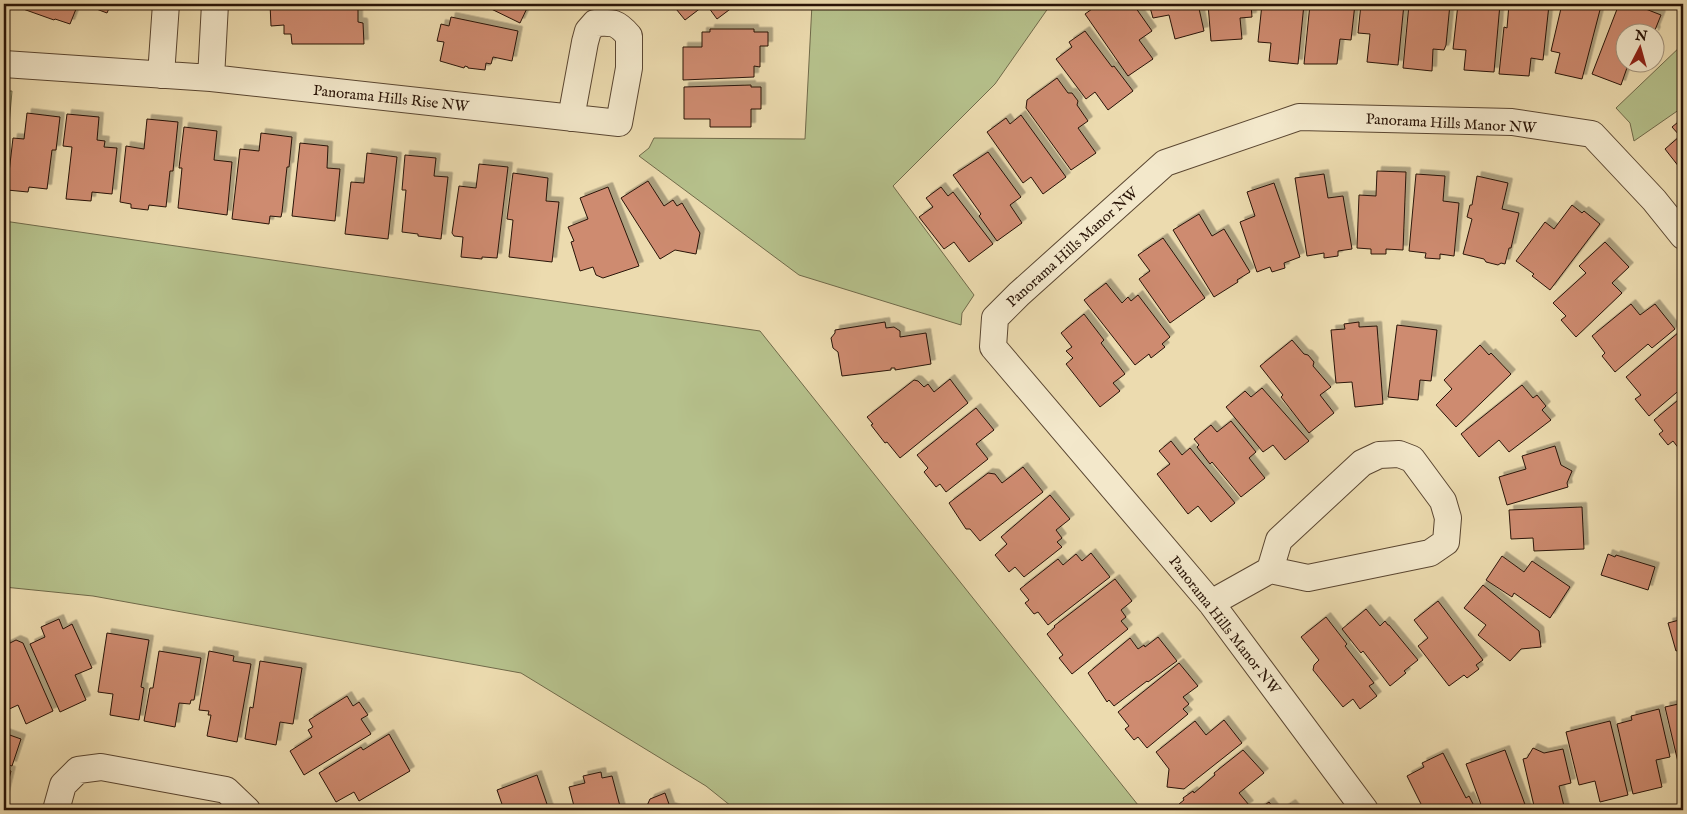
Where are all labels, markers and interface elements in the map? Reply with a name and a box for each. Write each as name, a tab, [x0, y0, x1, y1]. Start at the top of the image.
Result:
north arrow	[1614, 22, 1664, 72]
text: N	[1633, 26, 1648, 46]
street label: Panorama Hills Rise NW	[312, 81, 470, 116]
street label: Panorama Hills Manor NW	[1365, 110, 1537, 137]
street label: Panorama Hills Manor NW	[1003, 183, 1143, 312]
street label: Panorama Hills Manor NW	[1165, 552, 1285, 699]

